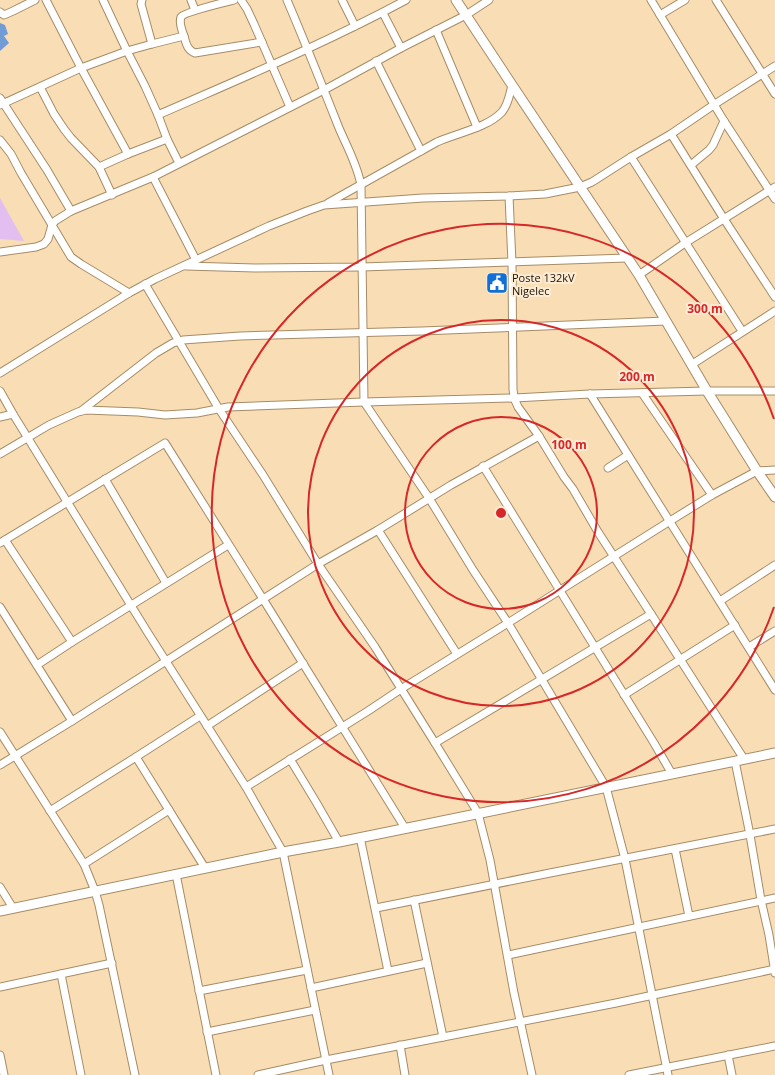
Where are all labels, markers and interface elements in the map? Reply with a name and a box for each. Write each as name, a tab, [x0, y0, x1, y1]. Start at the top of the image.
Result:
public building icon: Poste 132kV Nigelec	[484, 270, 510, 296]
place label: Poste 132kV Nigelec	[512, 270, 575, 298]
text: 300 m	[687, 300, 723, 317]
text: 200 m	[619, 368, 655, 385]
text: 100 m	[551, 436, 587, 453]
centre of rings	[494, 506, 508, 520]

